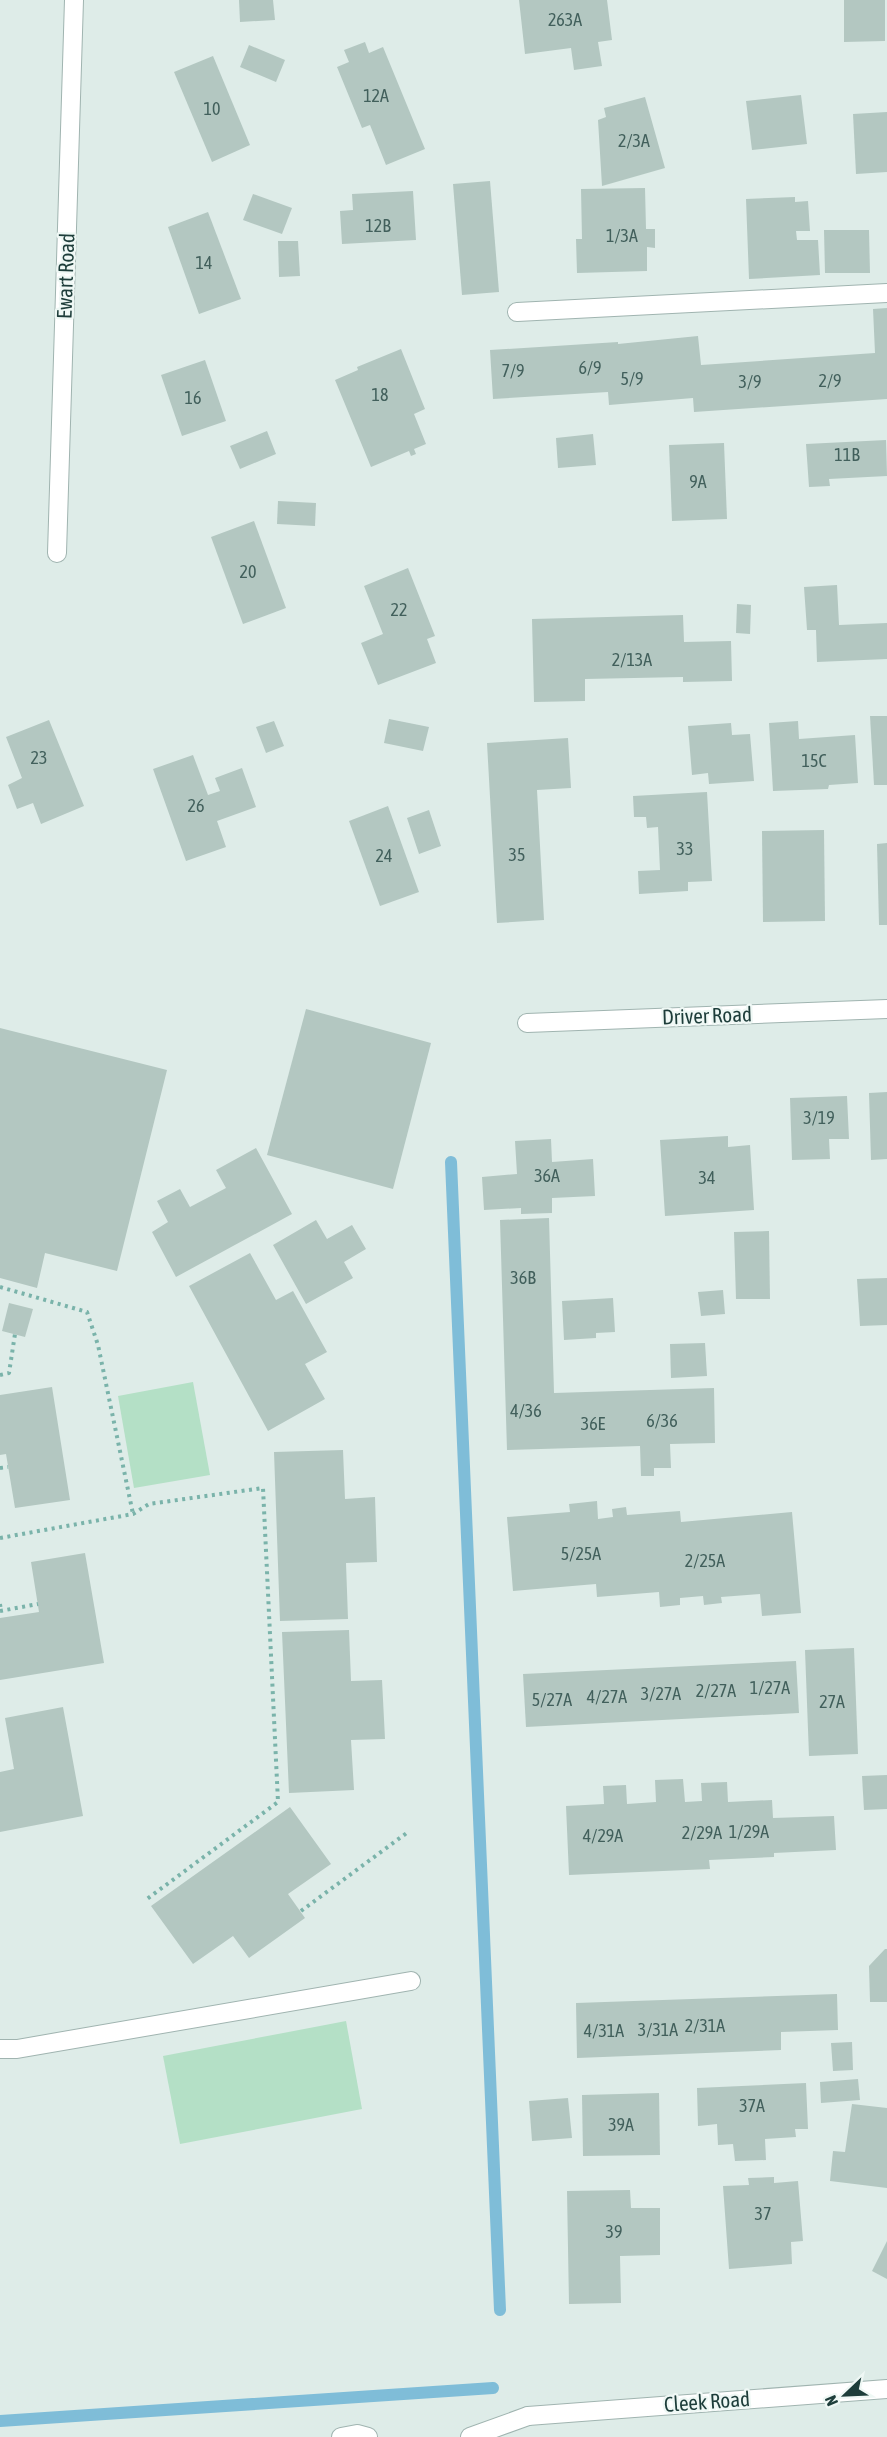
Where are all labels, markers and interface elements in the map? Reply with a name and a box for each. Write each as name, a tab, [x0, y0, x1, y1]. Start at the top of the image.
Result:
house number: 263A	[548, 9, 582, 30]
house number: 12A	[363, 85, 389, 106]
house number: 10	[204, 98, 220, 119]
house number: 2/3A	[618, 130, 650, 151]
house number: 12B	[365, 215, 391, 236]
house number: 1/3A	[606, 225, 638, 246]
street label: Ewart Road	[52, 233, 78, 319]
house number: 14	[196, 252, 212, 273]
house number: 6/9	[578, 357, 602, 378]
house number: 7/9	[501, 360, 525, 381]
house number: 5/9	[620, 368, 644, 389]
house number: 2/9	[818, 370, 842, 391]
house number: 3/9	[738, 371, 762, 392]
house number: 18	[372, 384, 388, 405]
house number: 16	[185, 387, 201, 408]
house number: 11B	[834, 444, 860, 465]
house number: 9A	[689, 471, 707, 492]
house number: 20	[240, 561, 256, 582]
house number: 22	[391, 599, 407, 620]
house number: 2/13A	[612, 649, 652, 670]
house number: 23	[31, 747, 47, 768]
house number: 15C	[801, 750, 827, 771]
house number: 26	[188, 795, 204, 816]
house number: 33	[677, 838, 693, 859]
house number: 35	[509, 844, 525, 865]
house number: 24	[376, 845, 392, 866]
street label: Driver Road	[662, 1001, 752, 1029]
house number: 3/19	[803, 1107, 835, 1128]
house number: 36A	[534, 1165, 560, 1186]
house number: 34	[699, 1167, 715, 1188]
house number: 36B	[510, 1267, 536, 1288]
house number: 4/36	[510, 1400, 542, 1421]
house number: 6/36	[646, 1410, 678, 1431]
house number: 36E	[581, 1413, 606, 1434]
house number: 5/25A	[561, 1543, 601, 1564]
house number: 2/25A	[685, 1550, 725, 1571]
house number: 1/27A	[750, 1677, 790, 1698]
house number: 2/27A	[696, 1680, 736, 1701]
house number: 3/27A	[641, 1683, 681, 1704]
house number: 4/27A	[587, 1686, 627, 1707]
house number: 5/27A	[532, 1689, 572, 1710]
house number: 27A	[819, 1691, 845, 1712]
house number: 1/29A	[729, 1821, 769, 1842]
house number: 2/29A	[682, 1822, 722, 1843]
house number: 4/29A	[583, 1825, 623, 1846]
house number: 2/31A	[685, 2015, 725, 2036]
house number: 3/31A	[638, 2019, 678, 2040]
house number: 4/31A	[584, 2020, 624, 2041]
house number: 37A	[739, 2095, 765, 2116]
house number: 39A	[608, 2114, 634, 2135]
house number: 37	[755, 2203, 771, 2224]
house number: 39	[606, 2221, 622, 2242]
north arrow	[815, 2365, 875, 2425]
street label: Cleek Road	[663, 2386, 751, 2416]
text: N	[821, 2393, 841, 2409]

